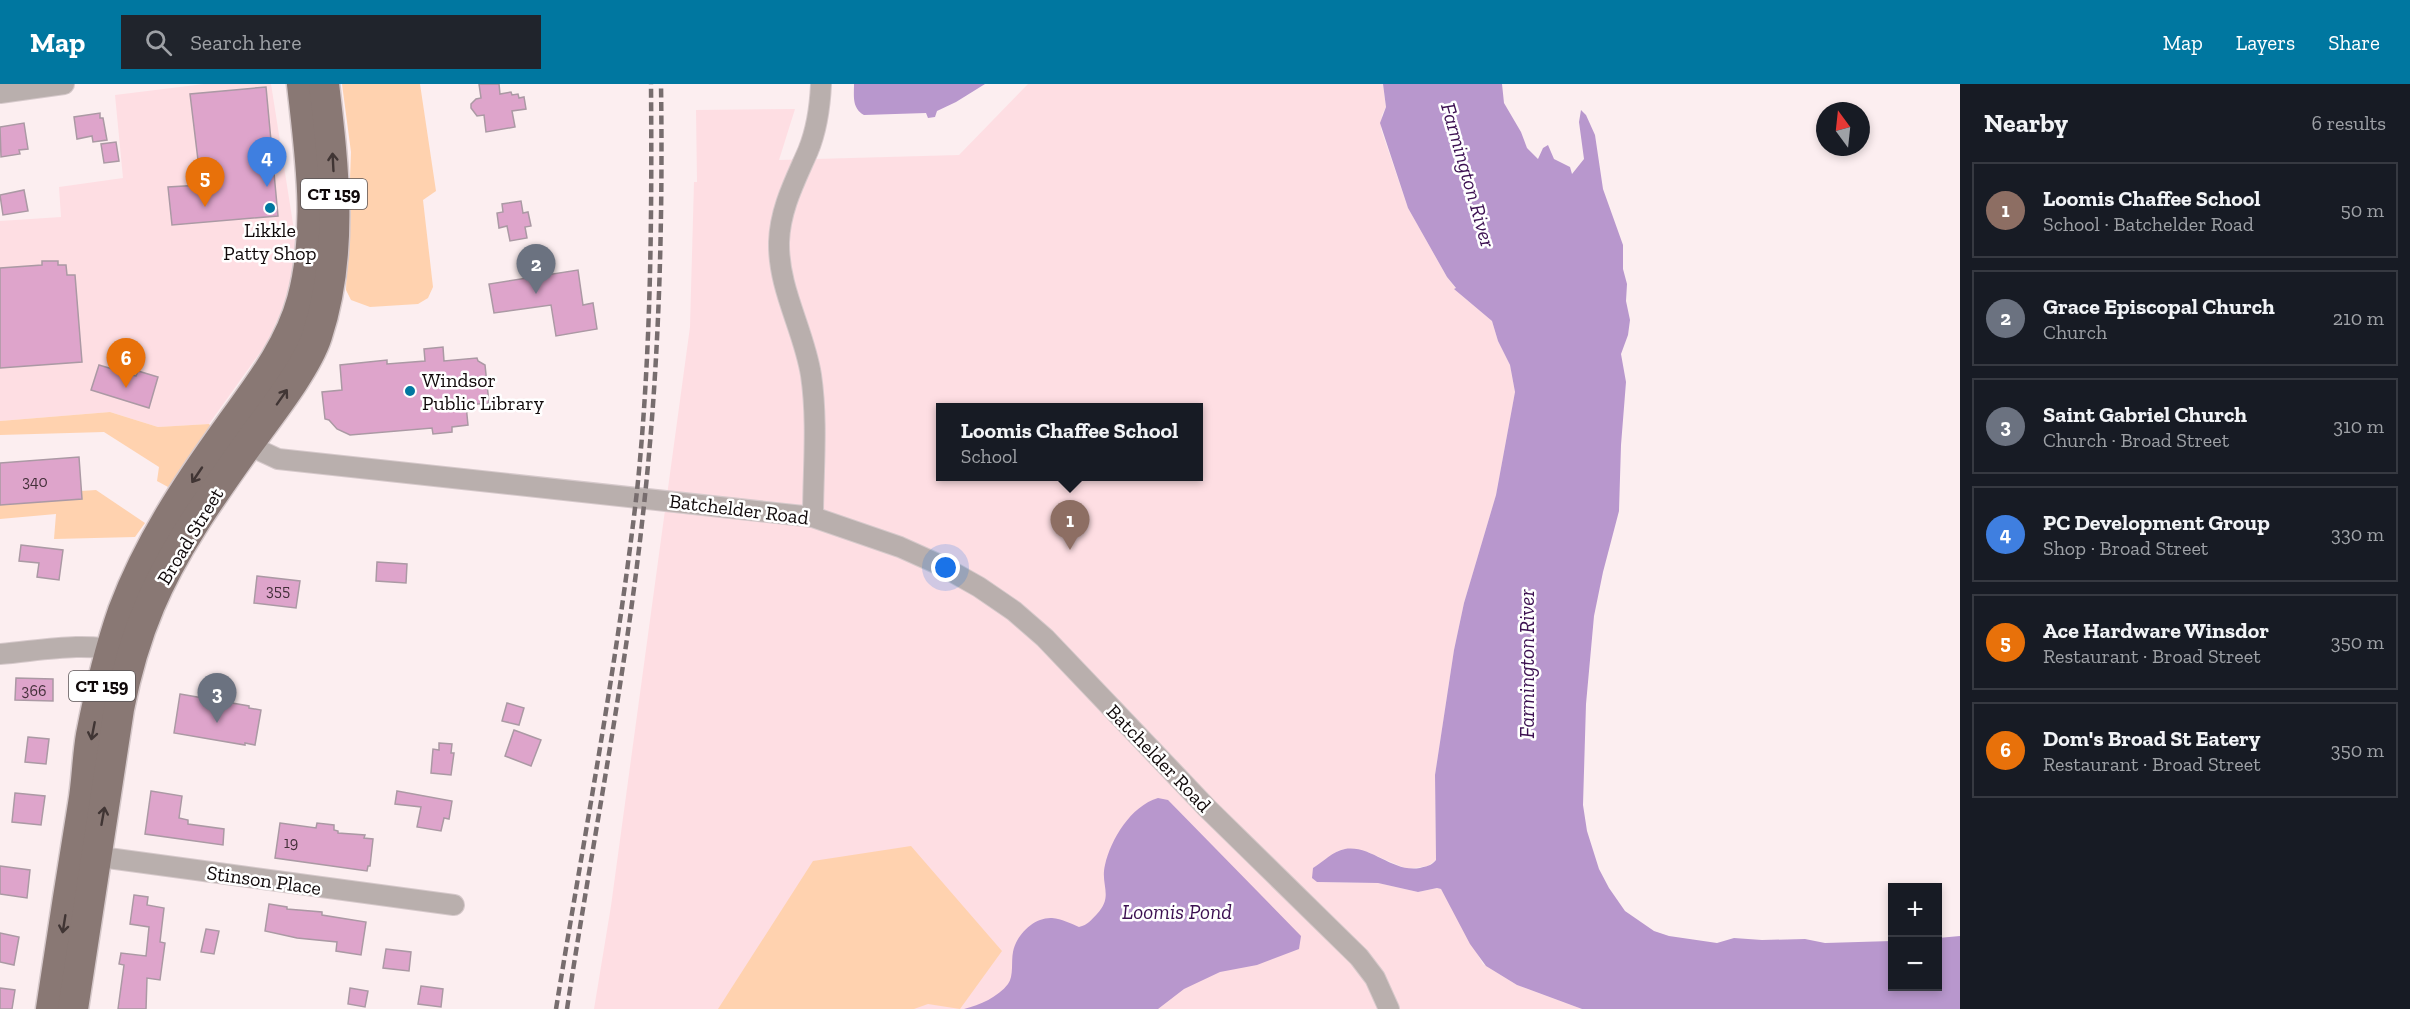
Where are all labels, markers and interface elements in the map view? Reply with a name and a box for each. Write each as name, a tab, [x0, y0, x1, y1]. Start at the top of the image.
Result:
search box	[121, 15, 541, 69]
text: Map	[30, 26, 85, 59]
icon: search	[142, 26, 175, 59]
text: Search here	[190, 29, 302, 56]
text: Map	[2163, 30, 2203, 55]
text: Layers	[2236, 30, 2295, 55]
text: Share	[2328, 30, 2380, 55]
water label: Farmington River	[1436, 100, 1501, 251]
north arrow	[1816, 102, 1870, 156]
text: Nearby	[1984, 107, 2068, 139]
text: 6 results	[2312, 111, 2386, 135]
pin: 4	[248, 138, 286, 187]
one-way arrow	[327, 152, 338, 172]
pin: 5	[186, 158, 224, 207]
road number: CT 159	[301, 179, 367, 209]
text: Loomis Chaffee School	[2043, 185, 2261, 212]
text: 1	[2001, 198, 2010, 222]
text: 50 m	[2340, 198, 2384, 222]
marker: Likkle Patty Shop	[263, 201, 277, 215]
text: School · Batchelder Road	[2043, 212, 2254, 236]
place label: Likkle Patty Shop	[223, 218, 317, 265]
pin: 2	[516, 244, 556, 294]
text: Grace Episcopal Church	[2043, 293, 2275, 320]
text: 2	[2000, 306, 2011, 330]
text: 210 m	[2333, 306, 2384, 330]
text: Church	[2043, 320, 2107, 344]
pin: 6	[106, 338, 146, 388]
place label: Windsor Public Library	[422, 368, 545, 415]
marker: Windsor Public Library	[403, 384, 417, 398]
one-way arrow	[275, 388, 288, 405]
text: Saint Gabriel Church	[2043, 401, 2247, 428]
popup	[936, 403, 1203, 481]
text: 3	[2000, 414, 2011, 438]
text: 310 m	[2333, 414, 2384, 438]
text: Loomis Chaffee School	[961, 417, 1178, 444]
text: Church · Broad Street	[2043, 428, 2229, 452]
text: School	[961, 444, 1018, 468]
one-way arrow	[191, 466, 203, 483]
house number: 340	[22, 472, 48, 491]
street label: Broad Street	[152, 483, 229, 589]
street label: Batchelder Road	[668, 489, 810, 529]
pin: 1	[1050, 500, 1090, 550]
text: PC Development Group	[2043, 509, 2270, 536]
text: 4	[2000, 522, 2011, 546]
text: 330 m	[2331, 522, 2384, 546]
text: Shop · Broad Street	[2043, 536, 2208, 560]
your location	[931, 553, 960, 582]
house number: 355	[266, 581, 290, 600]
water label: Farmington River	[1514, 589, 1539, 739]
text: Ace Hardware Winsdor	[2043, 617, 2269, 644]
text: 5	[2000, 630, 2011, 654]
text: 350 m	[2331, 630, 2384, 654]
text: Restaurant · Broad Street	[2043, 644, 2261, 668]
road number: CT 159	[69, 671, 135, 701]
pin: 3	[198, 674, 236, 723]
house number: 366	[22, 681, 46, 700]
street label: Batchelder Road	[1102, 699, 1216, 817]
one-way arrow	[87, 721, 98, 740]
text: Dom's Broad St Eatery	[2043, 725, 2260, 752]
text: 6	[2000, 738, 2011, 762]
text: 350 m	[2331, 738, 2384, 762]
text: Restaurant · Broad Street	[2043, 752, 2261, 776]
one-way arrow	[97, 806, 108, 826]
house number: 19	[284, 833, 298, 852]
street label: Stinson Place	[205, 860, 323, 900]
map controls	[1888, 883, 1942, 991]
button: +	[1888, 883, 1942, 937]
water label: Loomis Pond	[1122, 899, 1232, 924]
one-way arrow	[58, 913, 69, 933]
button: −	[1888, 937, 1942, 991]

